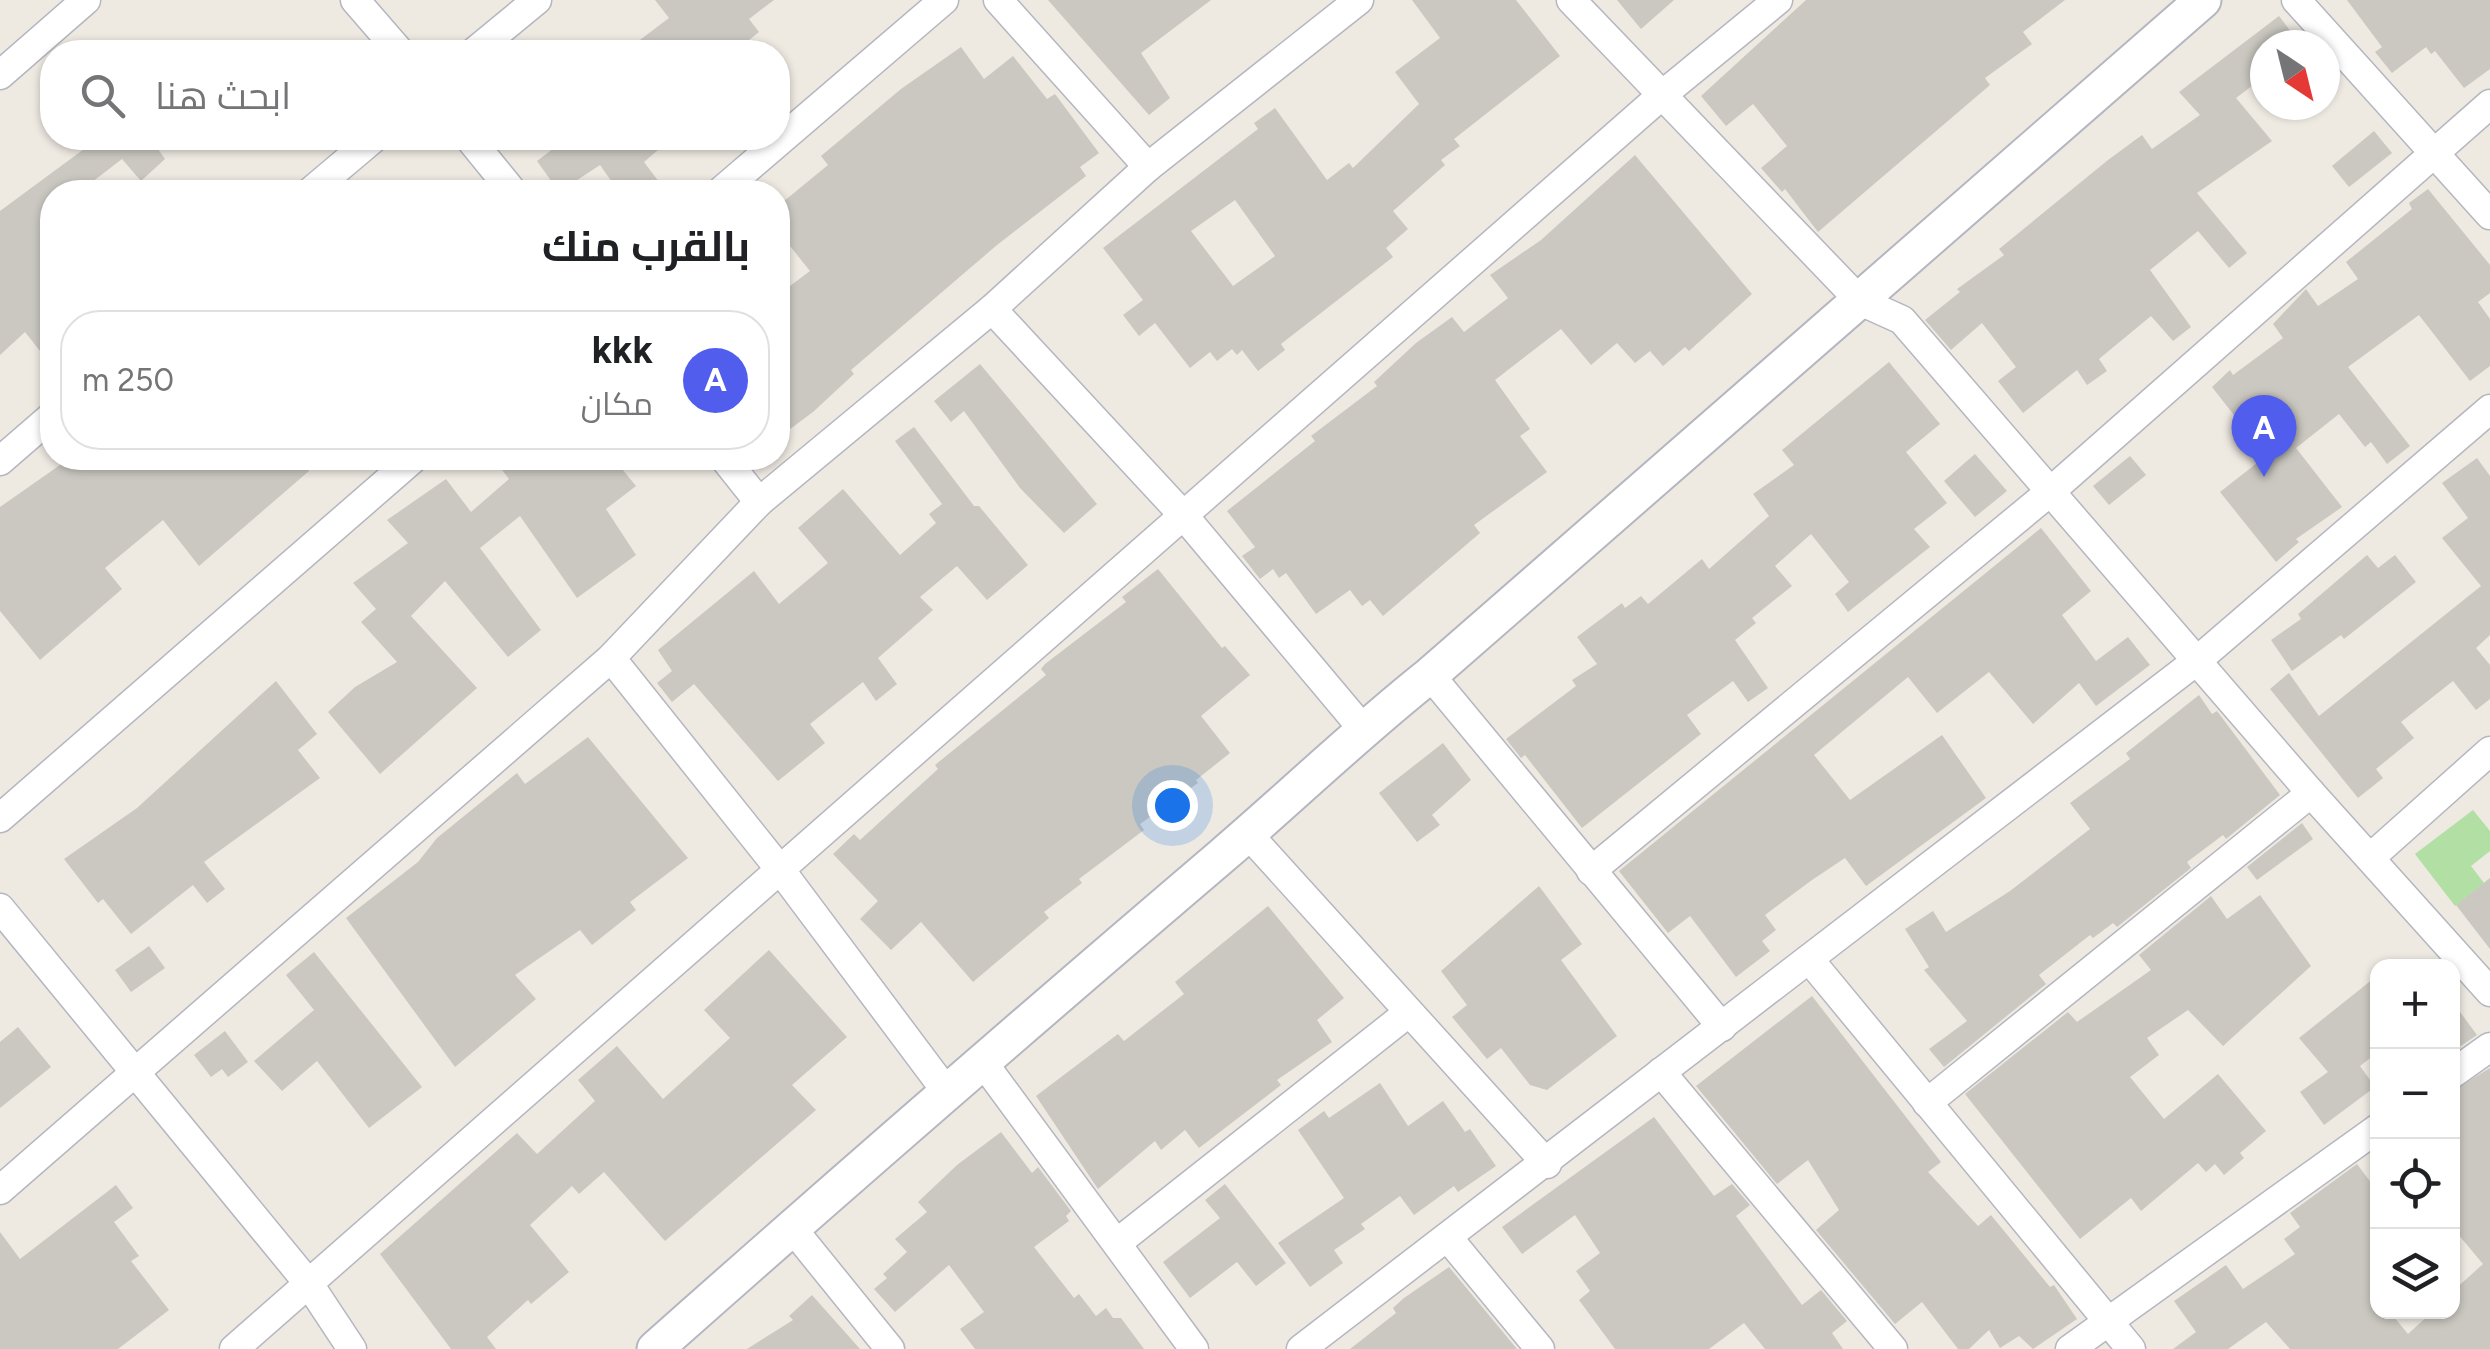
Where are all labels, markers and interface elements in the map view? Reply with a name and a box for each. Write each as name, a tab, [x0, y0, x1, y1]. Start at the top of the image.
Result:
north arrow	[2250, 30, 2340, 120]
search box	[40, 40, 790, 150]
icon: search	[75, 68, 130, 123]
text: ابحث هنا	[155, 73, 291, 119]
text: بالقرب منك	[542, 221, 750, 272]
text: kkk	[592, 327, 653, 373]
text: 250 m	[82, 361, 174, 399]
text: A	[704, 361, 727, 399]
text: مكان	[581, 385, 653, 423]
pin: A	[2232, 394, 2296, 477]
your location	[1147, 780, 1198, 831]
map controls	[2370, 959, 2460, 1319]
button: +	[2370, 959, 2460, 1049]
button: −	[2370, 1049, 2460, 1139]
button: locate	[2370, 1139, 2460, 1229]
button: layers	[2370, 1229, 2460, 1319]

